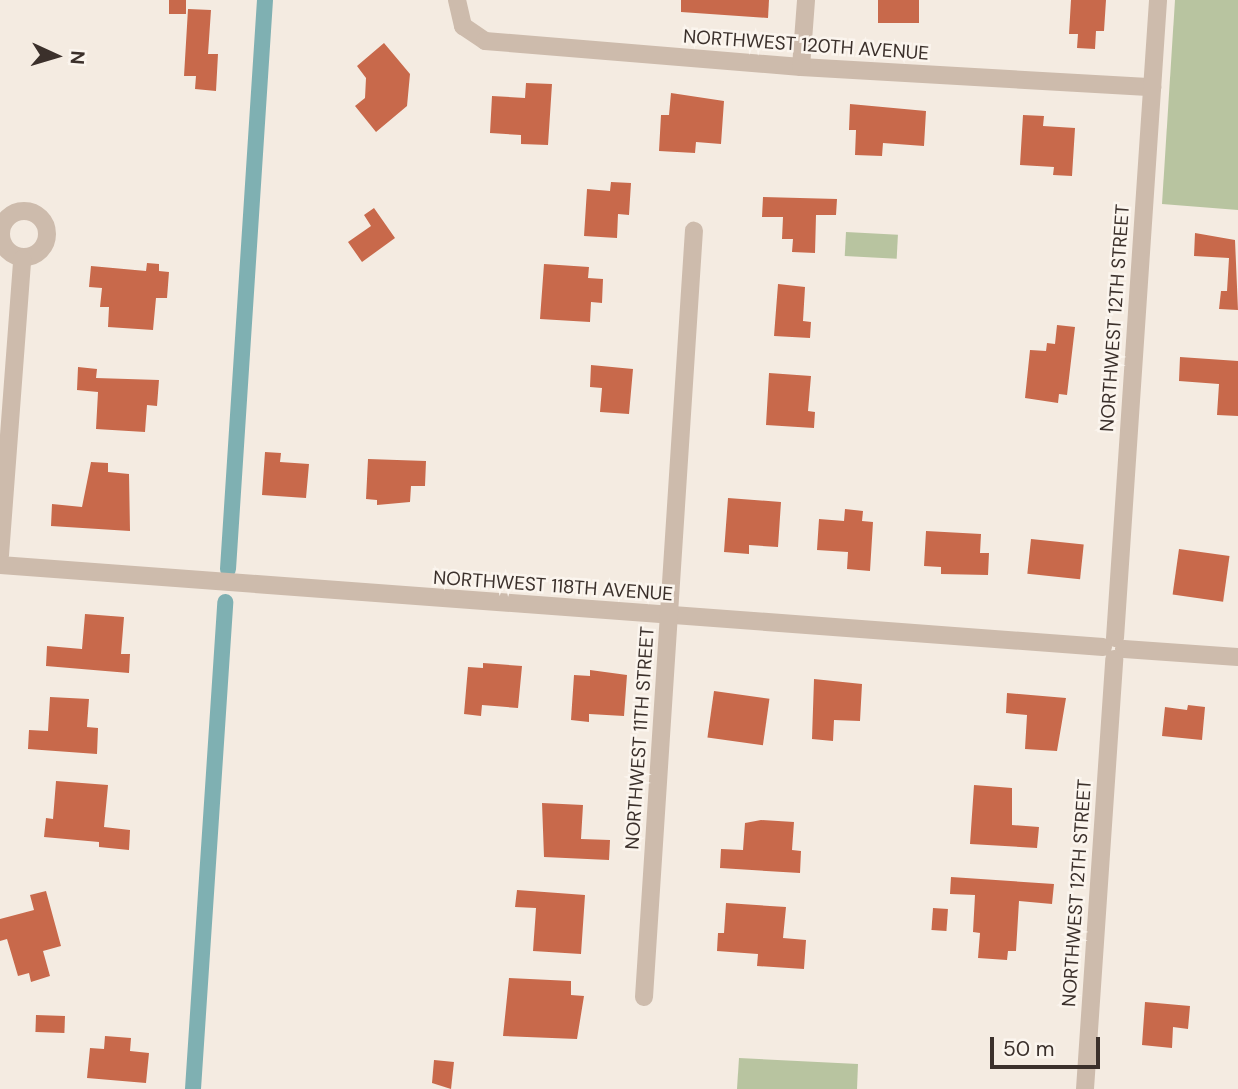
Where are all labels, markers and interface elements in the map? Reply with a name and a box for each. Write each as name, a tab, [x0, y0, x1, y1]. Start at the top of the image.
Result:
north arrow	[21, 21, 91, 91]
street label: NORTHWEST 120TH AVENUE	[682, 25, 930, 65]
text: N	[64, 50, 90, 65]
street label: NORTHWEST 12TH STREET	[1096, 203, 1134, 433]
street label: NORTHWEST 118TH AVENUE	[432, 566, 674, 606]
street label: NORTHWEST 11TH STREET	[621, 626, 659, 850]
street label: NORTHWEST 12TH STREET	[1058, 778, 1096, 1008]
scale bar	[993, 1023, 1103, 1066]
text: 50 m	[1003, 1035, 1054, 1063]

